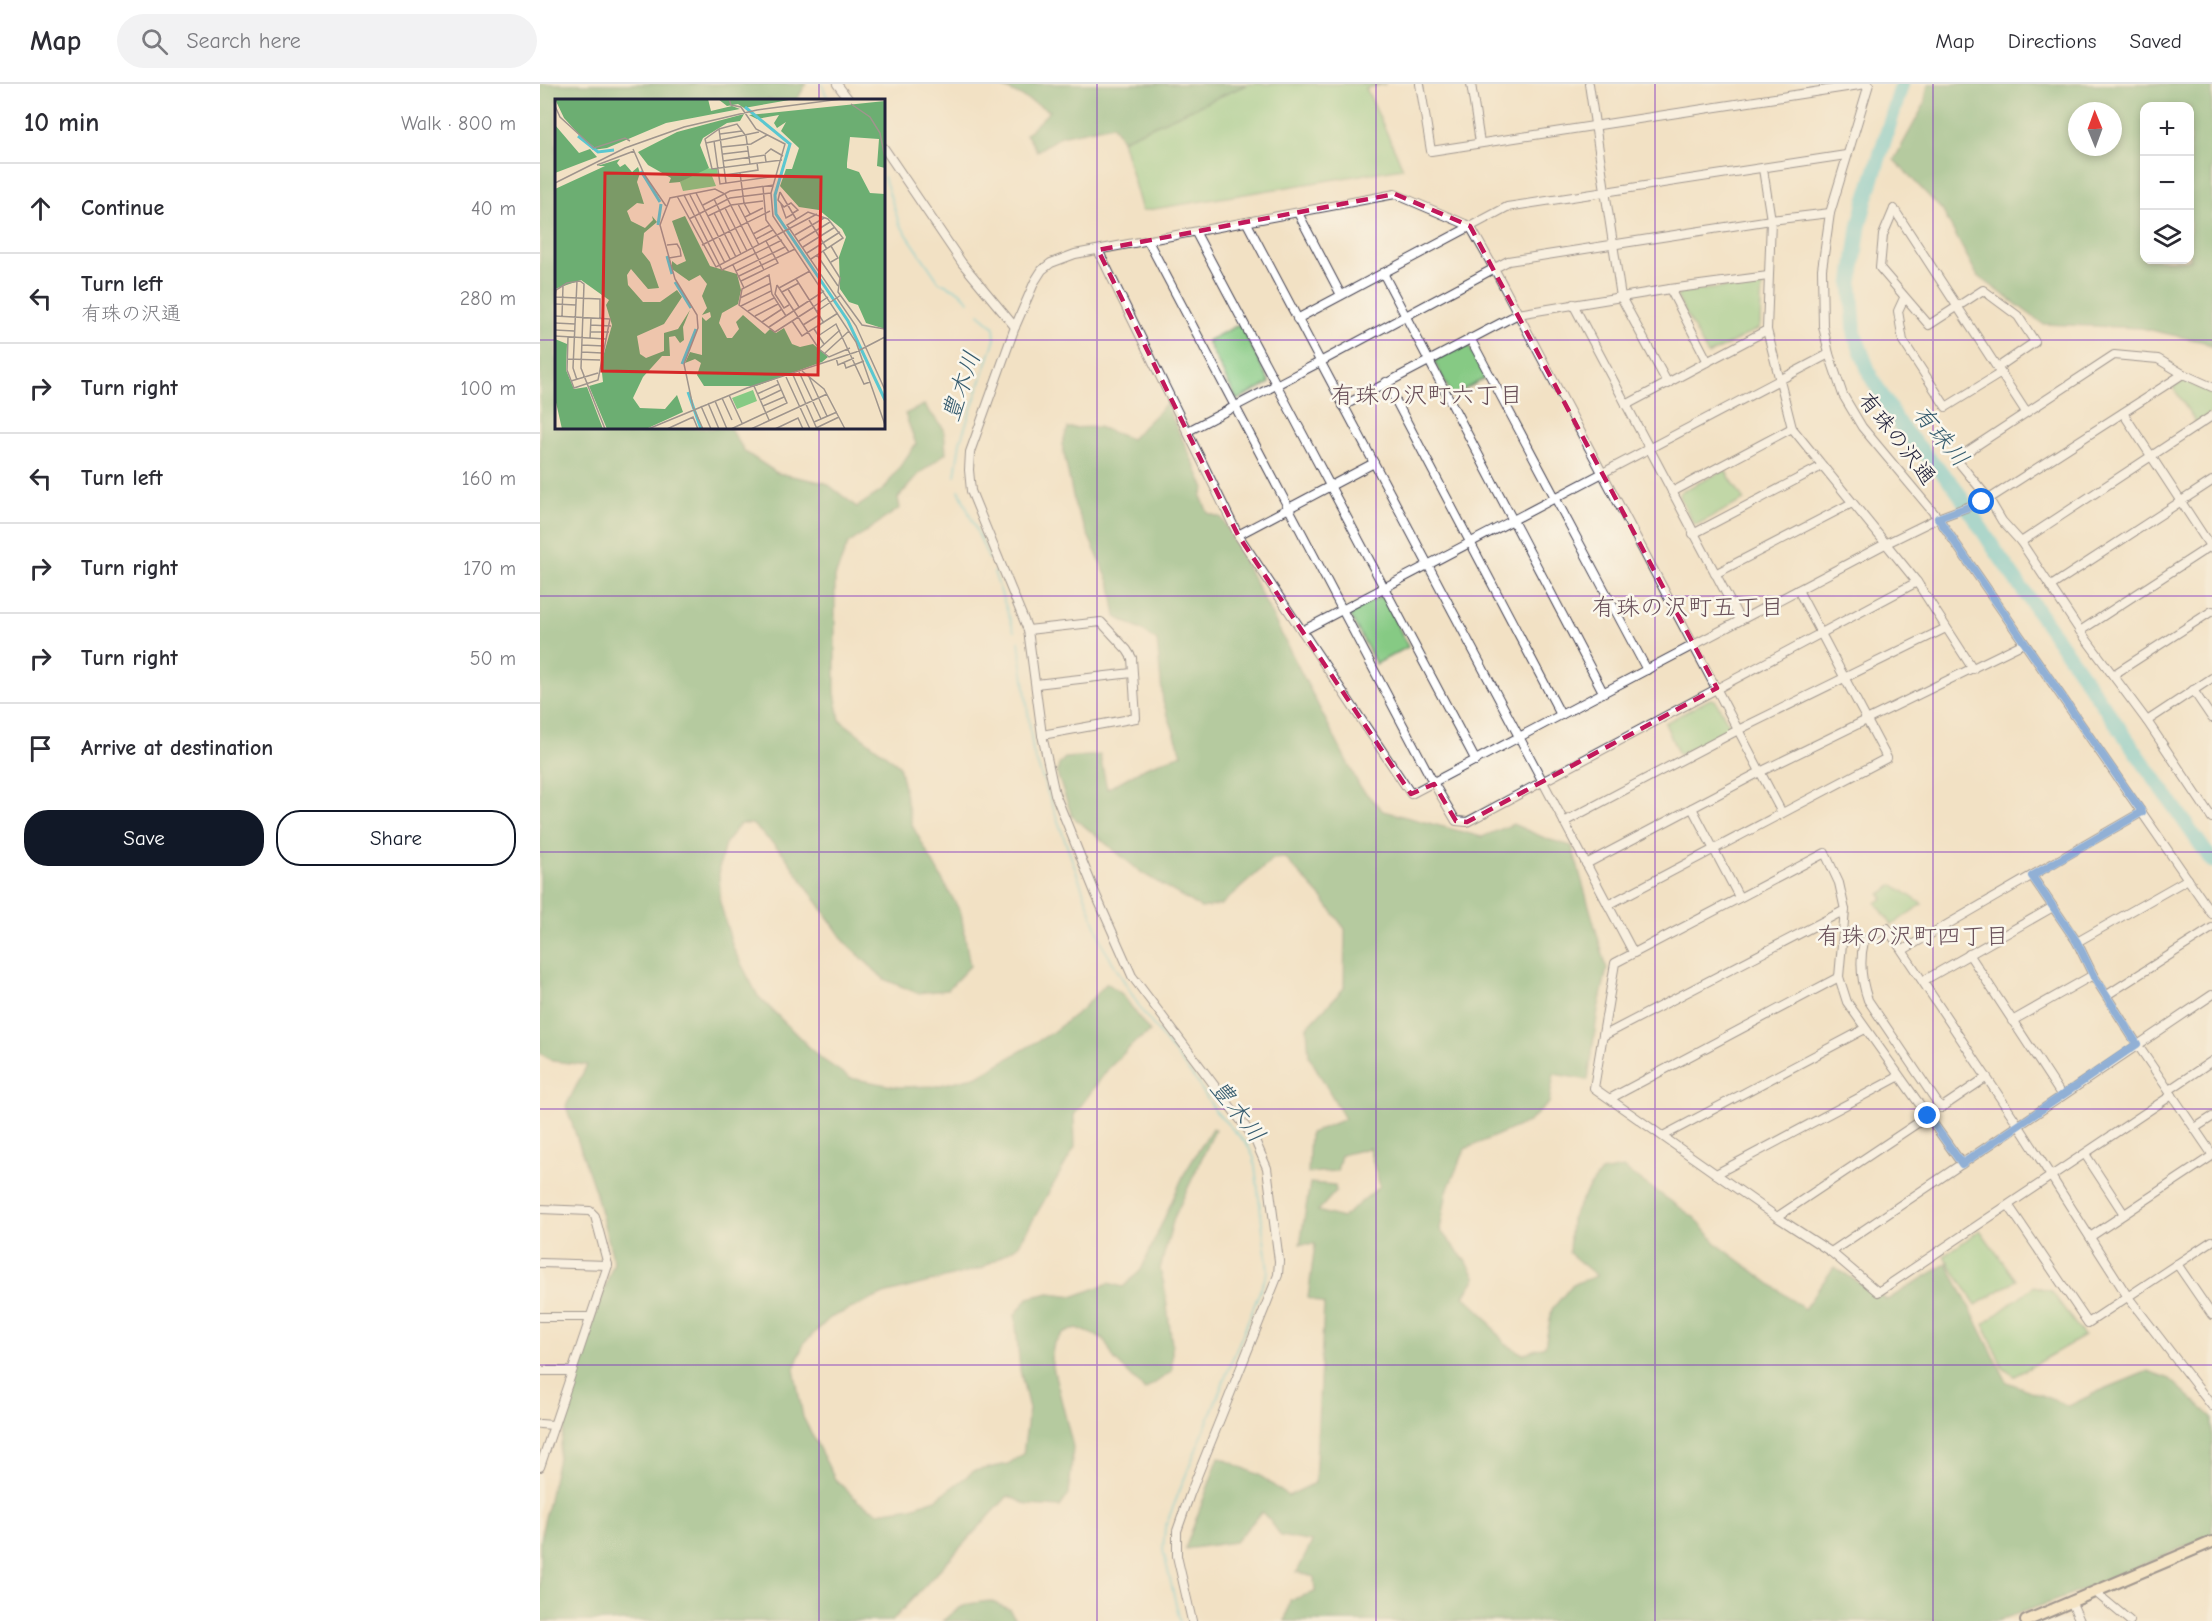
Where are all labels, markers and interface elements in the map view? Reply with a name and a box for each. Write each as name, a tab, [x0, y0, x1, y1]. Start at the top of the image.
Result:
search box	[117, 14, 537, 68]
text: Map	[30, 25, 81, 57]
icon: search	[138, 25, 171, 58]
text: Search here	[186, 28, 301, 54]
text: Map	[1935, 29, 1975, 53]
text: Directions	[2008, 29, 2097, 53]
text: Saved	[2130, 29, 2182, 53]
inset map	[555, 99, 885, 429]
north arrow	[2068, 102, 2122, 156]
map controls	[2140, 102, 2194, 264]
button: +	[2140, 102, 2194, 156]
text: 10 min	[24, 108, 99, 138]
text: Walk · 800 m	[401, 112, 516, 135]
button: −	[2140, 156, 2194, 210]
icon: ahead	[24, 192, 57, 225]
text: Continue	[81, 195, 164, 221]
text: 40 m	[471, 197, 516, 220]
button: layers	[2140, 210, 2194, 264]
text: Turn left	[81, 271, 163, 297]
icon: left	[24, 282, 57, 315]
text: 280 m	[460, 287, 516, 310]
text: 有珠の沢通	[81, 302, 181, 325]
water label: 豊木川	[936, 347, 986, 425]
icon: right	[24, 372, 57, 405]
text: Turn right	[81, 375, 178, 401]
text: 100 m	[461, 377, 516, 400]
district label: 有珠の沢町六丁目	[1331, 381, 1523, 409]
street label: 有珠の沢通	[1853, 387, 1941, 490]
water label: 有珠川	[1907, 399, 1975, 473]
icon: left	[24, 462, 57, 495]
text: Turn left	[81, 465, 163, 491]
text: 160 m	[462, 467, 516, 490]
route start	[1968, 488, 1994, 514]
icon: right	[24, 552, 57, 585]
text: Turn right	[81, 555, 178, 581]
text: 170 m	[463, 557, 516, 580]
district label: 有珠の沢町五丁目	[1592, 593, 1784, 621]
icon: right	[24, 642, 57, 675]
text: Turn right	[81, 645, 178, 671]
text: 50 m	[470, 647, 516, 670]
icon: arrive	[24, 732, 57, 765]
text: Arrive at destination	[81, 735, 273, 761]
button: Save	[24, 810, 264, 866]
button: Share	[276, 810, 516, 866]
district label: 有珠の沢町四丁目	[1817, 922, 2009, 950]
water label: 豊木川	[1205, 1074, 1271, 1148]
route end	[1914, 1102, 1940, 1128]

